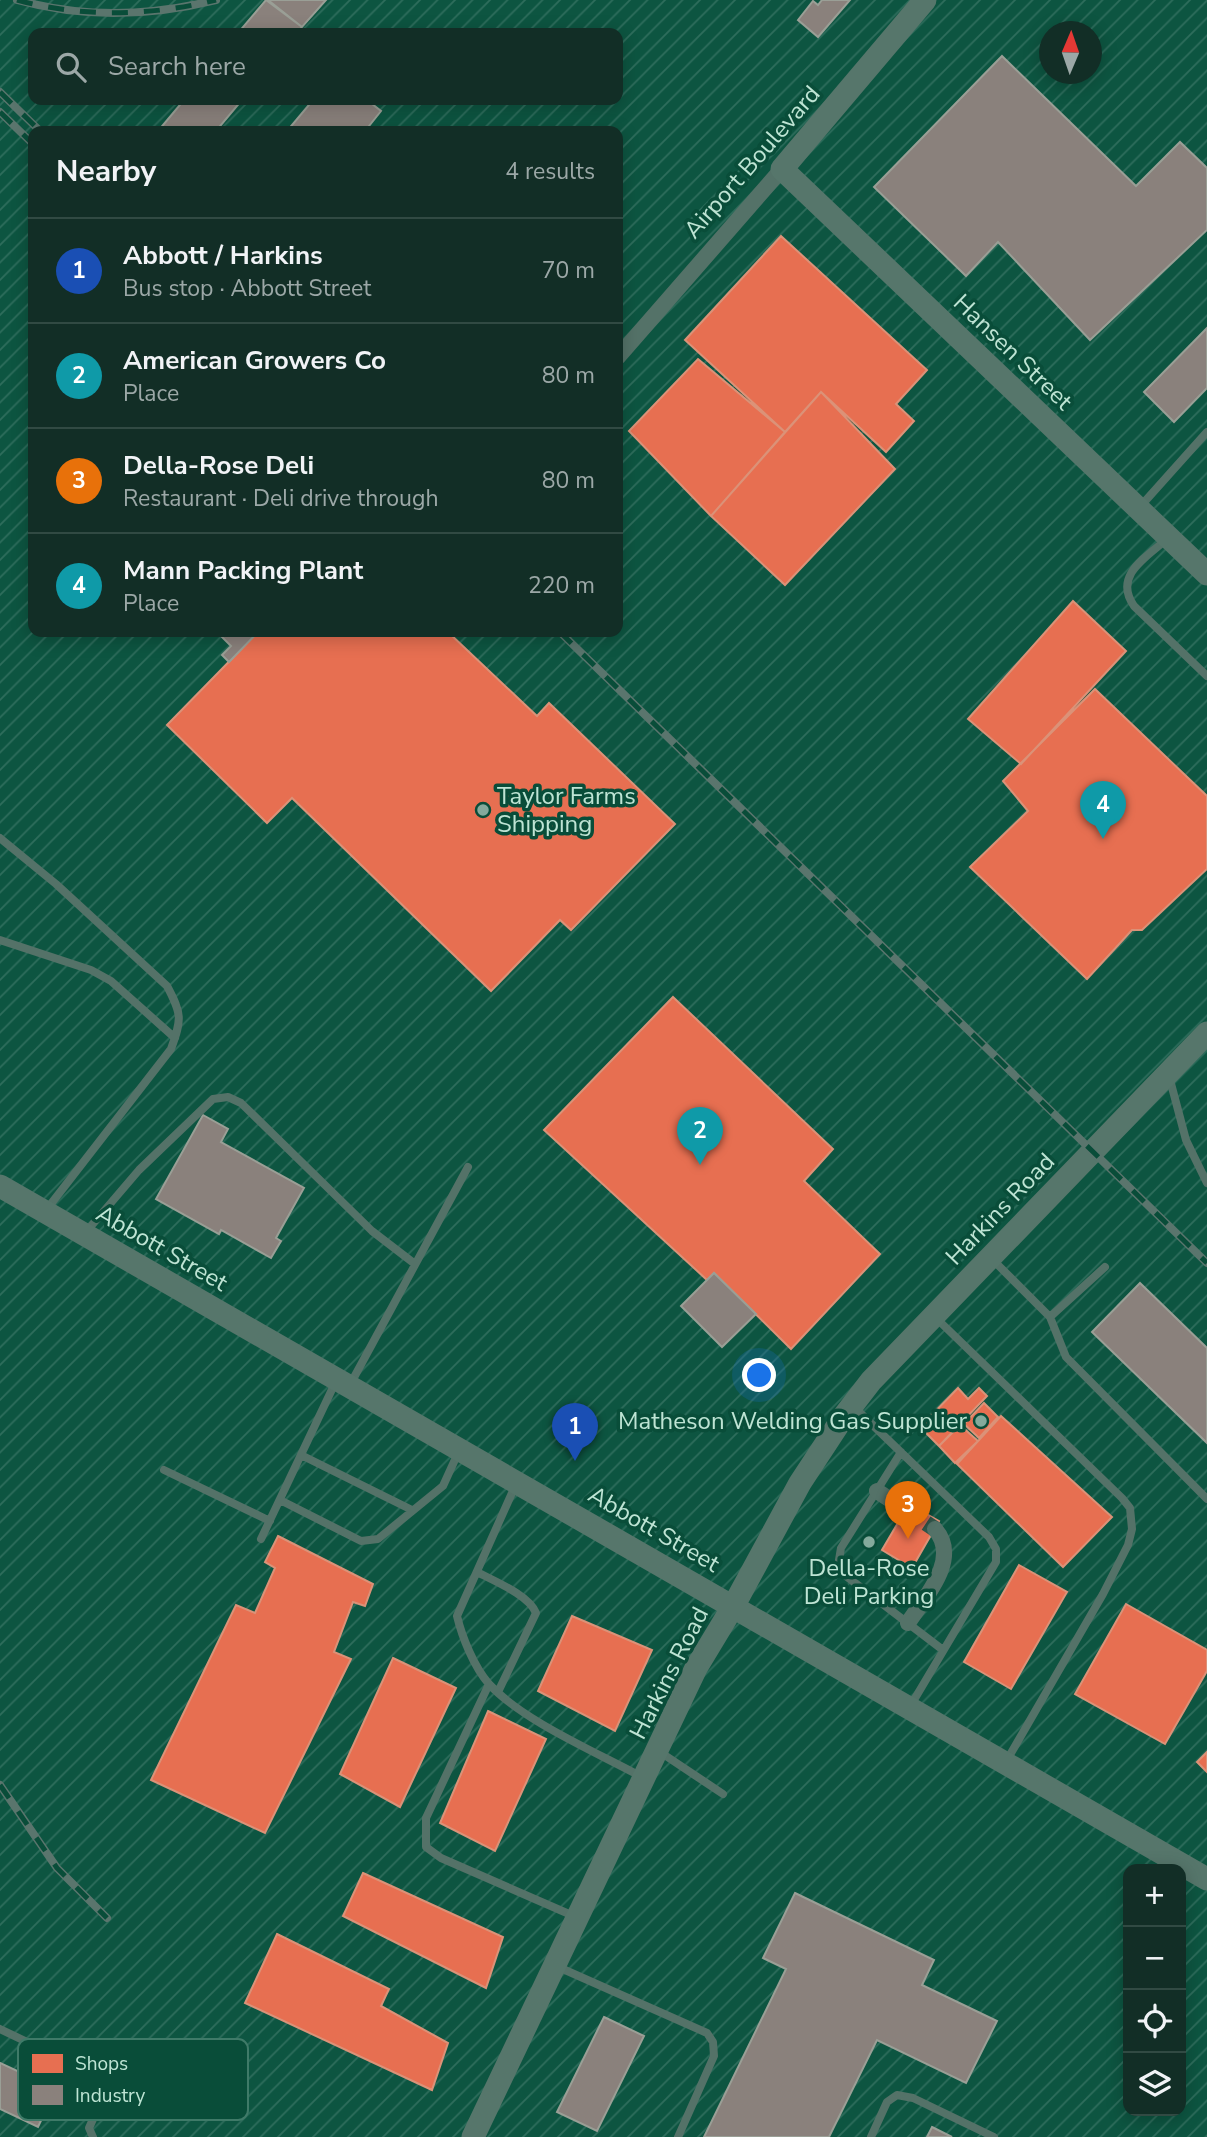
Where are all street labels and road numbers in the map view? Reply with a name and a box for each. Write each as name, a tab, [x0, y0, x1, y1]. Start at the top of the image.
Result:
street label: Airport Boulevard	[677, 79, 827, 245]
street label: Hansen Street	[946, 287, 1080, 417]
street label: Harkins Road	[938, 1146, 1062, 1272]
street label: Abbott Street	[90, 1197, 234, 1299]
street label: Abbott Street	[582, 1478, 726, 1580]
street label: Harkins Road	[622, 1601, 716, 1745]

